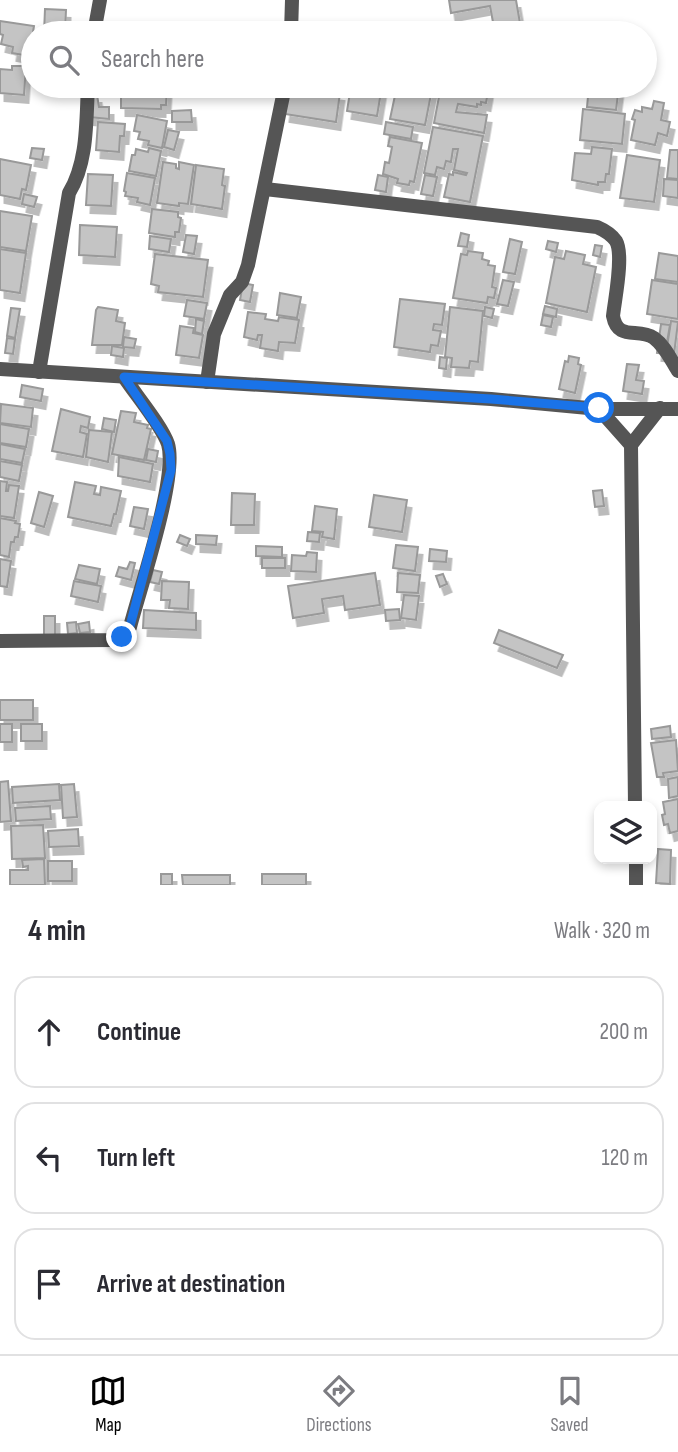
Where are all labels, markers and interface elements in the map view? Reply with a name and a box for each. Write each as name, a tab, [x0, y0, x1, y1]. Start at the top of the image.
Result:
search box	[21, 21, 657, 98]
icon: search	[45, 41, 83, 79]
text: Search here	[101, 44, 204, 75]
route start	[583, 392, 614, 423]
route end	[106, 621, 137, 652]
map controls	[594, 801, 657, 864]
button: layers	[594, 801, 657, 864]
text: 4 min	[28, 913, 86, 949]
text: Walk · 320 m	[554, 917, 650, 945]
icon: ahead	[30, 1013, 68, 1051]
text: Continue	[97, 1017, 181, 1048]
text: 200 m	[600, 1018, 648, 1046]
icon: left	[30, 1139, 68, 1177]
text: Turn left	[97, 1143, 175, 1174]
text: 120 m	[602, 1144, 648, 1172]
icon: arrive	[30, 1265, 68, 1303]
text: Arrive at destination	[97, 1269, 285, 1300]
tab: Map	[89, 1372, 127, 1437]
tab: Directions	[306, 1372, 372, 1437]
tab: Saved	[550, 1372, 589, 1437]

